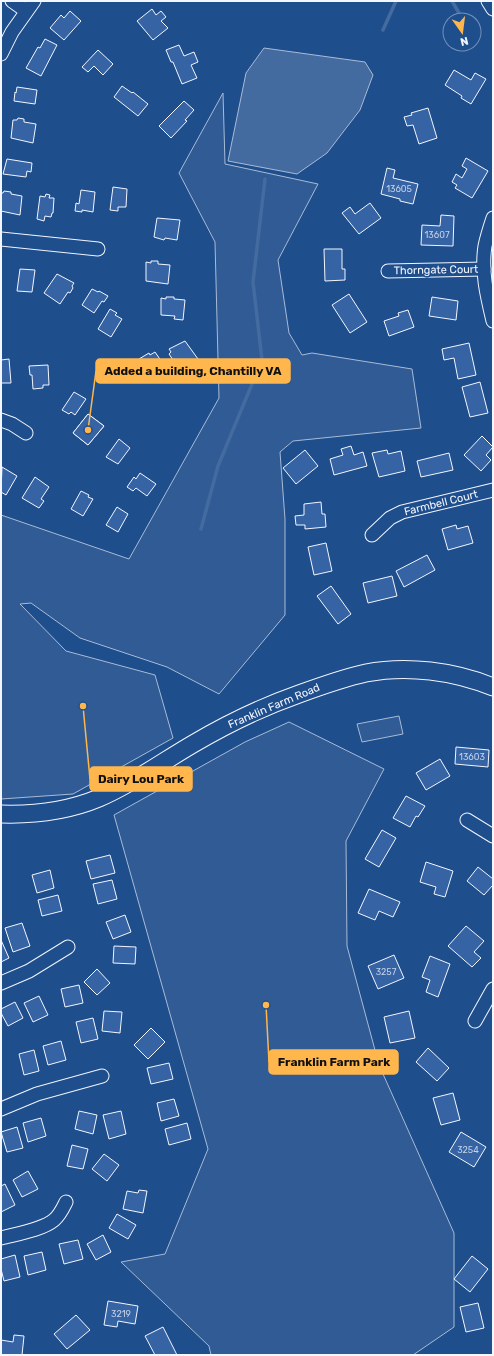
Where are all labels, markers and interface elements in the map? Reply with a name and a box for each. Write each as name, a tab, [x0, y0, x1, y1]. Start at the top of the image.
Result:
north arrow	[442, 12, 482, 52]
text: N	[459, 34, 470, 49]
house number: 13605	[386, 184, 412, 194]
house number: 13607	[424, 230, 450, 240]
street label: Thorngate Court	[394, 263, 479, 277]
callout: Added a building, Chantilly VA	[96, 359, 290, 383]
text: Added a building, Chantilly VA	[104, 364, 282, 378]
street label: Farmbell Court	[403, 487, 480, 518]
street label: Franklin Farm Road	[226, 681, 322, 731]
house number: 13603	[459, 752, 485, 762]
callout: Dairy Lou Park	[90, 767, 192, 791]
text: Dairy Lou Park	[98, 772, 184, 786]
house number: 3257	[376, 967, 397, 977]
callout: Franklin Farm Park	[269, 1050, 398, 1074]
text: Franklin Farm Park	[278, 1055, 390, 1069]
house number: 3254	[457, 1145, 479, 1155]
house number: 3219	[111, 1309, 131, 1319]

